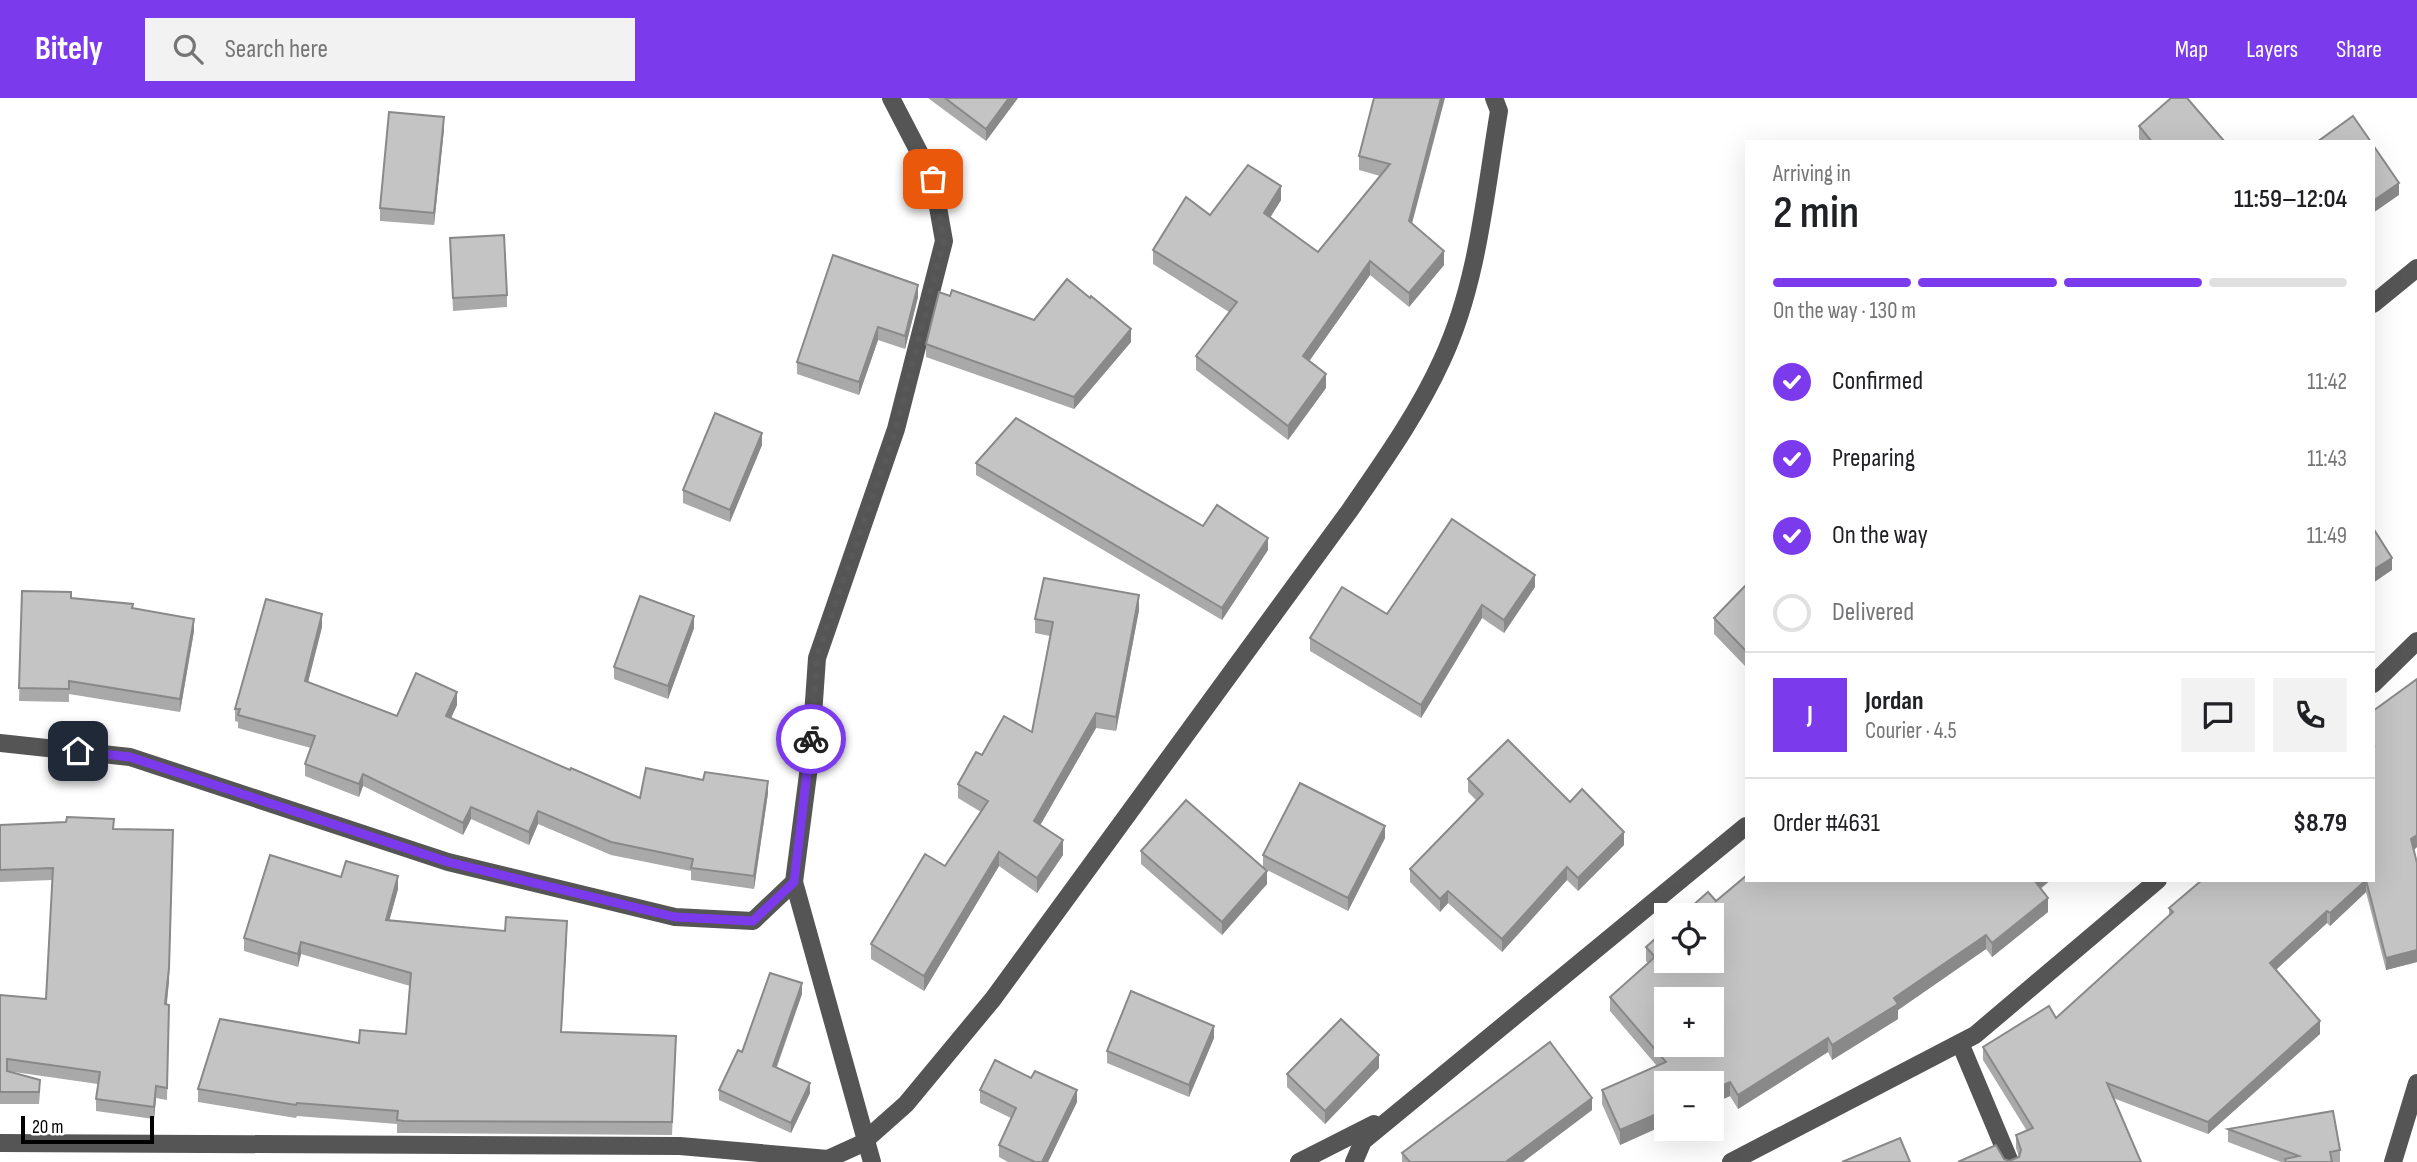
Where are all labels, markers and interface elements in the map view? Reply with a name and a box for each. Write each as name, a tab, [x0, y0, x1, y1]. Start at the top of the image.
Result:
search box	[145, 18, 635, 81]
text: Bitely	[35, 29, 103, 69]
icon: search	[169, 30, 207, 68]
text: Search here	[225, 34, 328, 65]
text: Map	[2175, 35, 2208, 64]
text: Layers	[2246, 35, 2298, 64]
text: Share	[2336, 35, 2382, 64]
pin	[903, 149, 963, 209]
icon: bag	[914, 160, 952, 198]
text: Arriving in	[1773, 160, 1851, 188]
text: 11:59–12:04	[2234, 184, 2347, 215]
text: 2 min	[1773, 186, 1859, 241]
text: On the way · 130 m	[1773, 297, 1916, 325]
icon: check	[1773, 363, 1811, 401]
text: Confirmed	[1832, 366, 1923, 397]
text: 11:42	[2307, 368, 2347, 396]
icon: check	[1773, 440, 1811, 478]
text: Preparing	[1832, 443, 1915, 474]
text: 11:43	[2307, 445, 2347, 473]
icon: check	[1773, 517, 1811, 555]
text: On the way	[1832, 520, 1928, 551]
text: 11:49	[2307, 522, 2347, 550]
text: Delivered	[1832, 597, 1914, 628]
button: chat	[2181, 678, 2255, 752]
button: phone	[2273, 678, 2347, 752]
text: Jordan	[1865, 686, 1923, 717]
text: J	[1807, 700, 1813, 731]
courier	[776, 704, 846, 774]
text: Courier · 4.5	[1865, 717, 1957, 745]
icon: bike	[792, 720, 830, 758]
pin	[48, 721, 108, 781]
icon: home	[59, 732, 97, 770]
text: Order #4631	[1773, 808, 1880, 839]
text: $8.79	[2293, 808, 2347, 839]
map controls	[1654, 903, 1724, 1141]
button: locate	[1654, 903, 1724, 973]
button: +	[1654, 987, 1724, 1057]
button: −	[1654, 1071, 1724, 1141]
scale bar	[21, 1113, 154, 1145]
text: 20 m	[32, 1116, 64, 1139]

